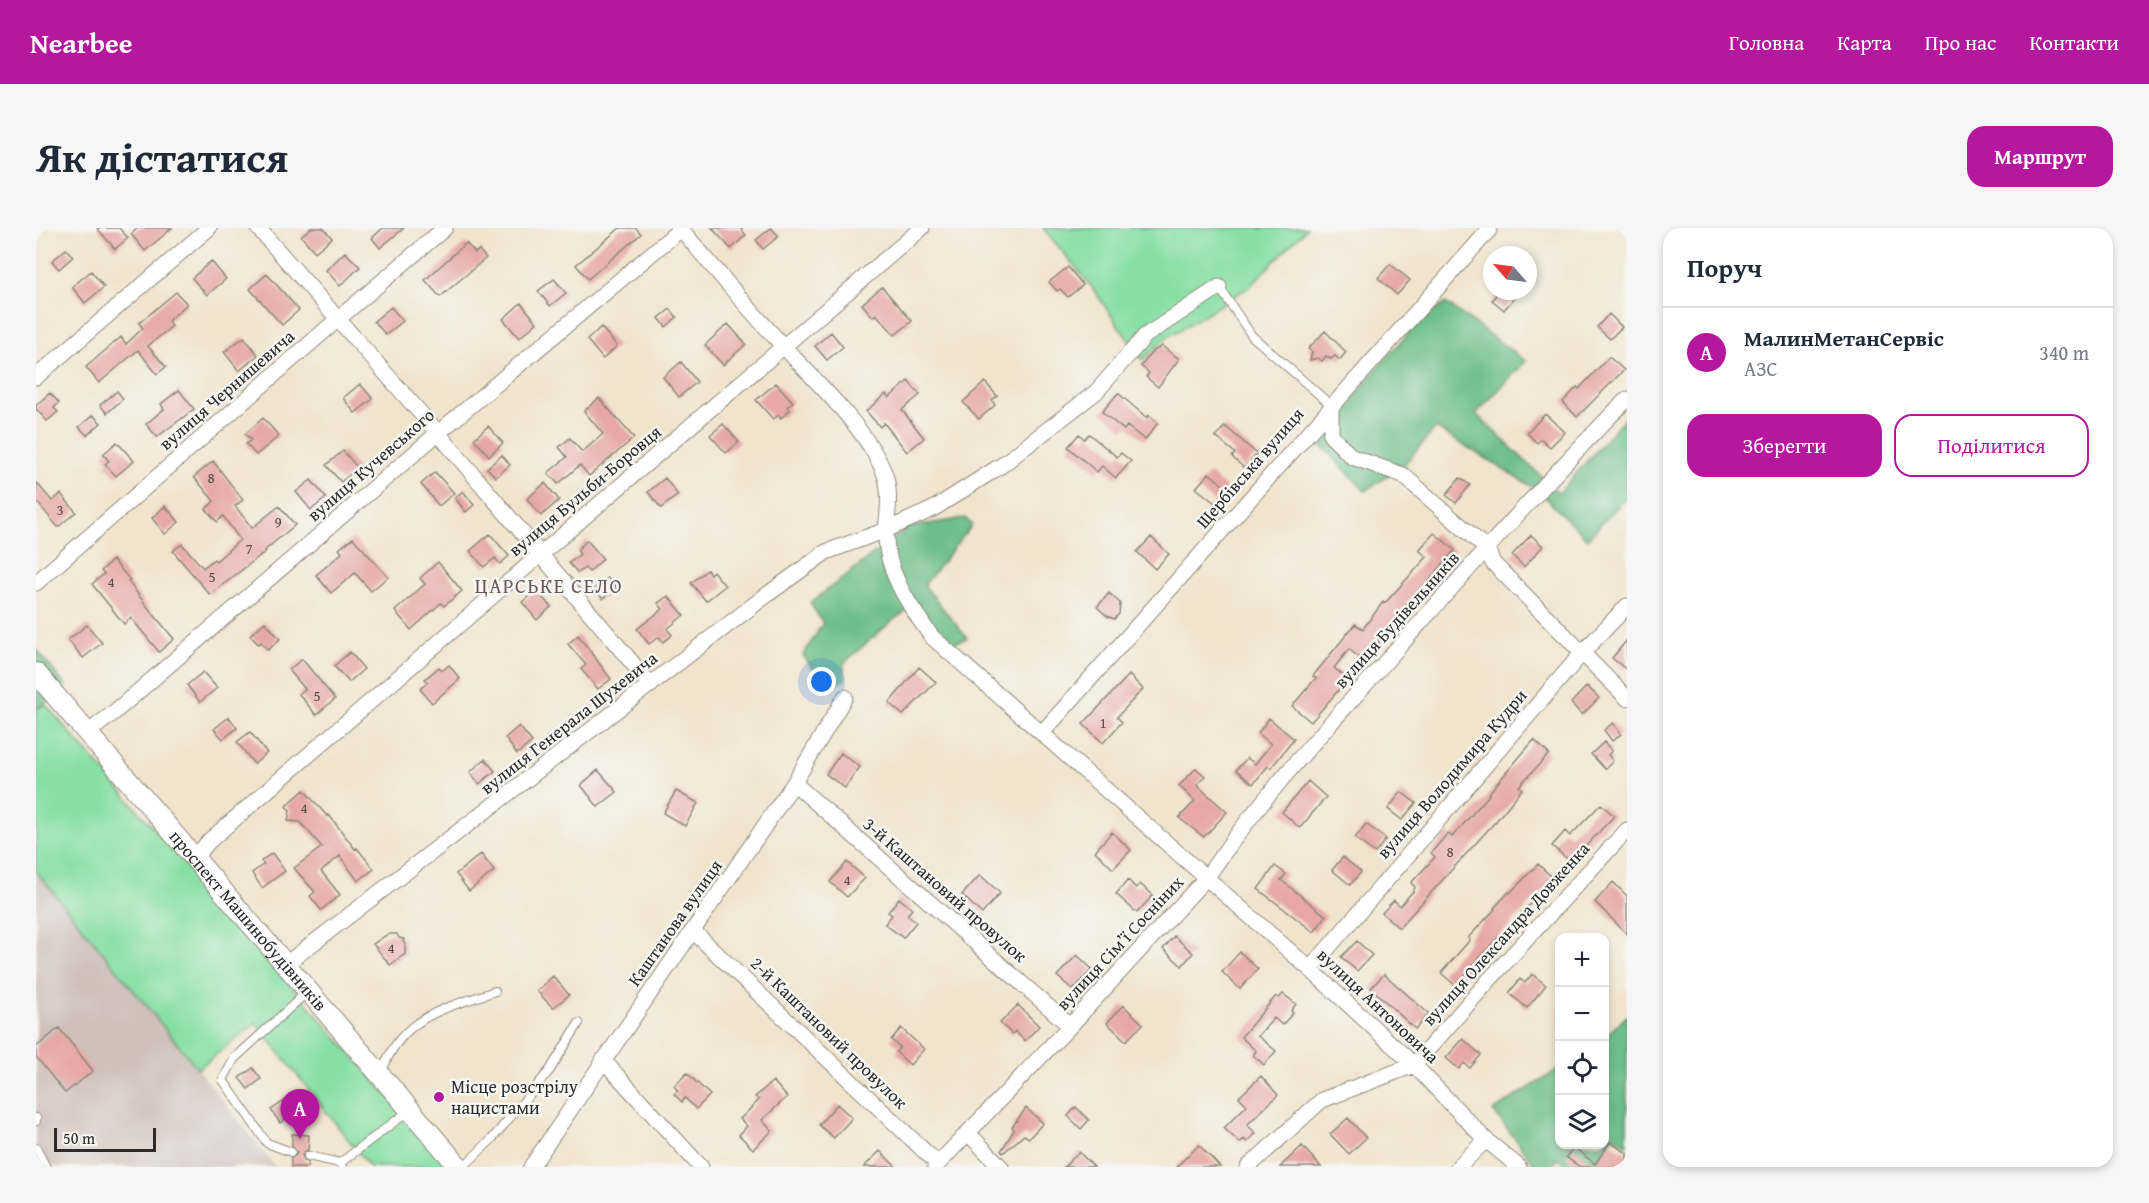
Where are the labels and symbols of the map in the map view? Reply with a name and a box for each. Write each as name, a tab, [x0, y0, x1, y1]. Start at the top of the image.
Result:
north arrow	[1483, 246, 1537, 300]
street label: вулиця Чернишевича	[153, 323, 301, 456]
street label: Щербівська вулиця	[1189, 401, 1310, 534]
street label: вулиця Кучевського	[301, 402, 440, 528]
street label: вулиця Бульби-Боровця	[502, 419, 667, 563]
house number: 8	[207, 467, 215, 488]
house number: 3	[56, 499, 64, 520]
house number: 9	[274, 511, 282, 532]
house number: 7	[245, 538, 253, 559]
street label: вулиця Будівельників	[1328, 545, 1466, 694]
house number: 5	[208, 566, 216, 587]
house number: 4	[107, 571, 115, 592]
district label: ЦАРСЬКЕ СЕЛО	[475, 571, 623, 600]
street label: вулиця Генерала Шухевича	[474, 645, 663, 800]
your location	[807, 667, 836, 696]
street label: вулиця Володимира Кудри	[1370, 683, 1533, 864]
house number: 5	[313, 685, 321, 706]
house number: 1	[1099, 712, 1107, 733]
house number: 4	[300, 797, 308, 818]
street label: 3-й Каштановий провулок	[857, 811, 1034, 969]
street label: проспект Машинобудівників	[163, 824, 334, 1017]
street label: вулиця Олександра Довженка	[1416, 835, 1596, 1032]
house number: 8	[1446, 841, 1454, 862]
street label: Каштанова вулиця	[621, 854, 728, 992]
street label: вулиця Сім’ї Сосніних	[1050, 868, 1190, 1016]
house number: 4	[843, 869, 851, 890]
house number: 4	[387, 937, 395, 958]
street label: вулиця Антоновича	[1311, 942, 1446, 1070]
street label: 2-й Каштановий провулок	[745, 950, 914, 1115]
place label: Місце розстрілу нацистами	[451, 1073, 578, 1121]
pin: A	[280, 1090, 320, 1139]
marker: Місце розстрілу нацистами	[432, 1090, 446, 1104]
scale bar	[54, 1125, 156, 1152]

